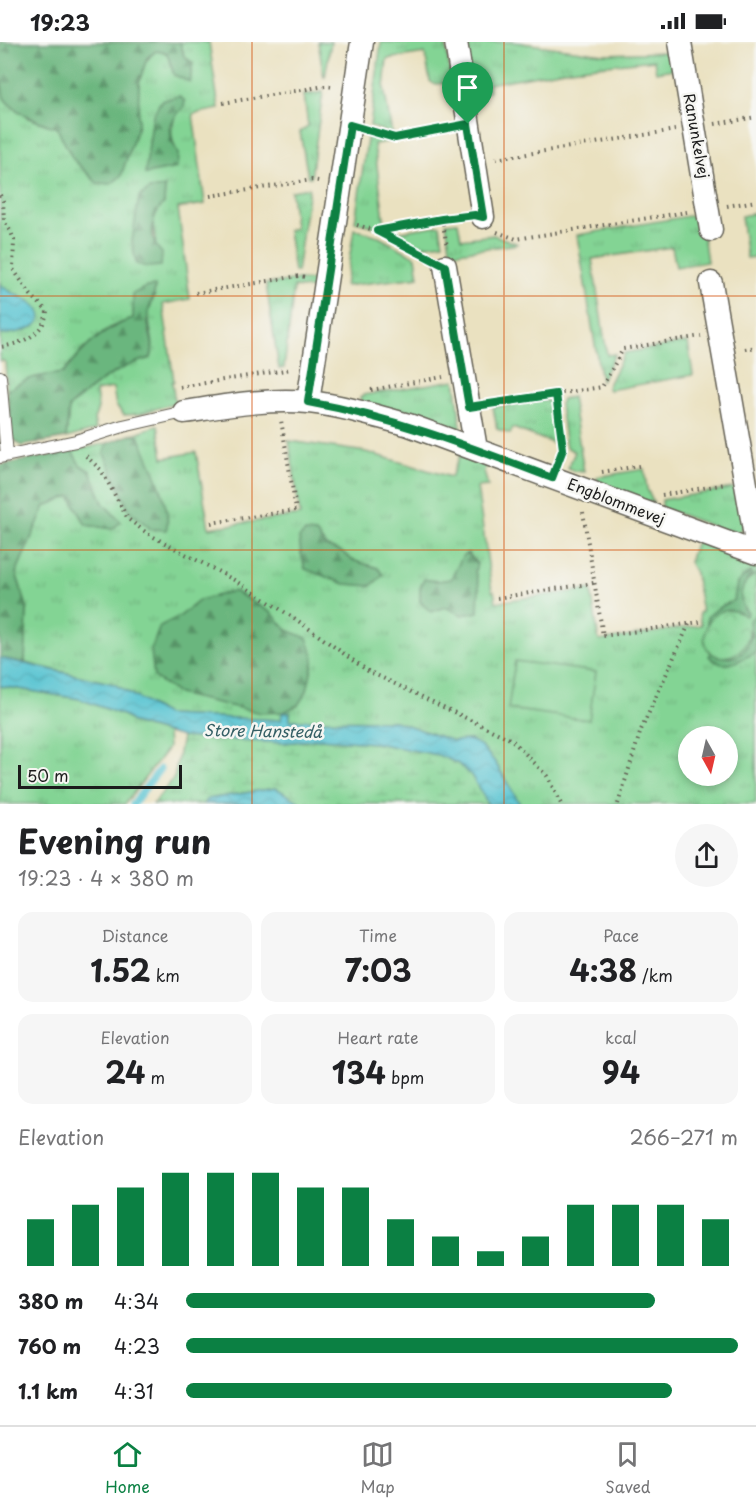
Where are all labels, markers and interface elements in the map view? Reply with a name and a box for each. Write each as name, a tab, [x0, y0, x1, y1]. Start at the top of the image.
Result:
text: 19:23	[30, 5, 90, 38]
pin	[442, 62, 493, 124]
icon: arrive	[451, 71, 484, 104]
street label: Ranunkelvej	[679, 91, 716, 180]
street label: Engblommevej	[564, 471, 669, 530]
water label: Store Hanstedå	[204, 717, 323, 743]
north arrow	[678, 726, 738, 786]
map controls	[678, 726, 738, 786]
scale bar	[18, 762, 182, 790]
text: 50 m	[27, 763, 68, 787]
text: Evening run	[18, 815, 211, 865]
button: share	[675, 824, 738, 887]
text: 19:23 · 4 × 380 m	[18, 863, 194, 893]
text: Distance	[101, 923, 169, 947]
text: Time	[359, 923, 397, 947]
text: Pace	[603, 923, 639, 947]
text: 1.52	[90, 947, 151, 992]
text: 7:03	[344, 947, 412, 992]
text: 4:38	[569, 947, 637, 992]
text: km	[151, 963, 180, 987]
text: /km	[637, 963, 673, 987]
text: Elevation	[100, 1025, 170, 1049]
text: Heart rate	[338, 1025, 418, 1049]
text: kcal	[605, 1025, 637, 1049]
text: 24	[105, 1049, 145, 1094]
text: 134	[332, 1049, 386, 1094]
text: 94	[602, 1049, 640, 1094]
text: m	[145, 1065, 165, 1089]
text: bpm	[386, 1065, 424, 1089]
text: Elevation	[18, 1122, 104, 1152]
text: 266–271 m	[629, 1122, 738, 1152]
text: 380 m	[18, 1286, 83, 1316]
text: 4:34	[114, 1286, 159, 1316]
text: 760 m	[18, 1331, 81, 1361]
text: 4:23	[114, 1331, 160, 1361]
text: 1.1 km	[18, 1376, 78, 1406]
text: 4:31	[114, 1376, 154, 1406]
tab: Home	[105, 1438, 150, 1498]
tab: Map	[360, 1438, 395, 1498]
tab: Saved	[605, 1438, 651, 1498]

